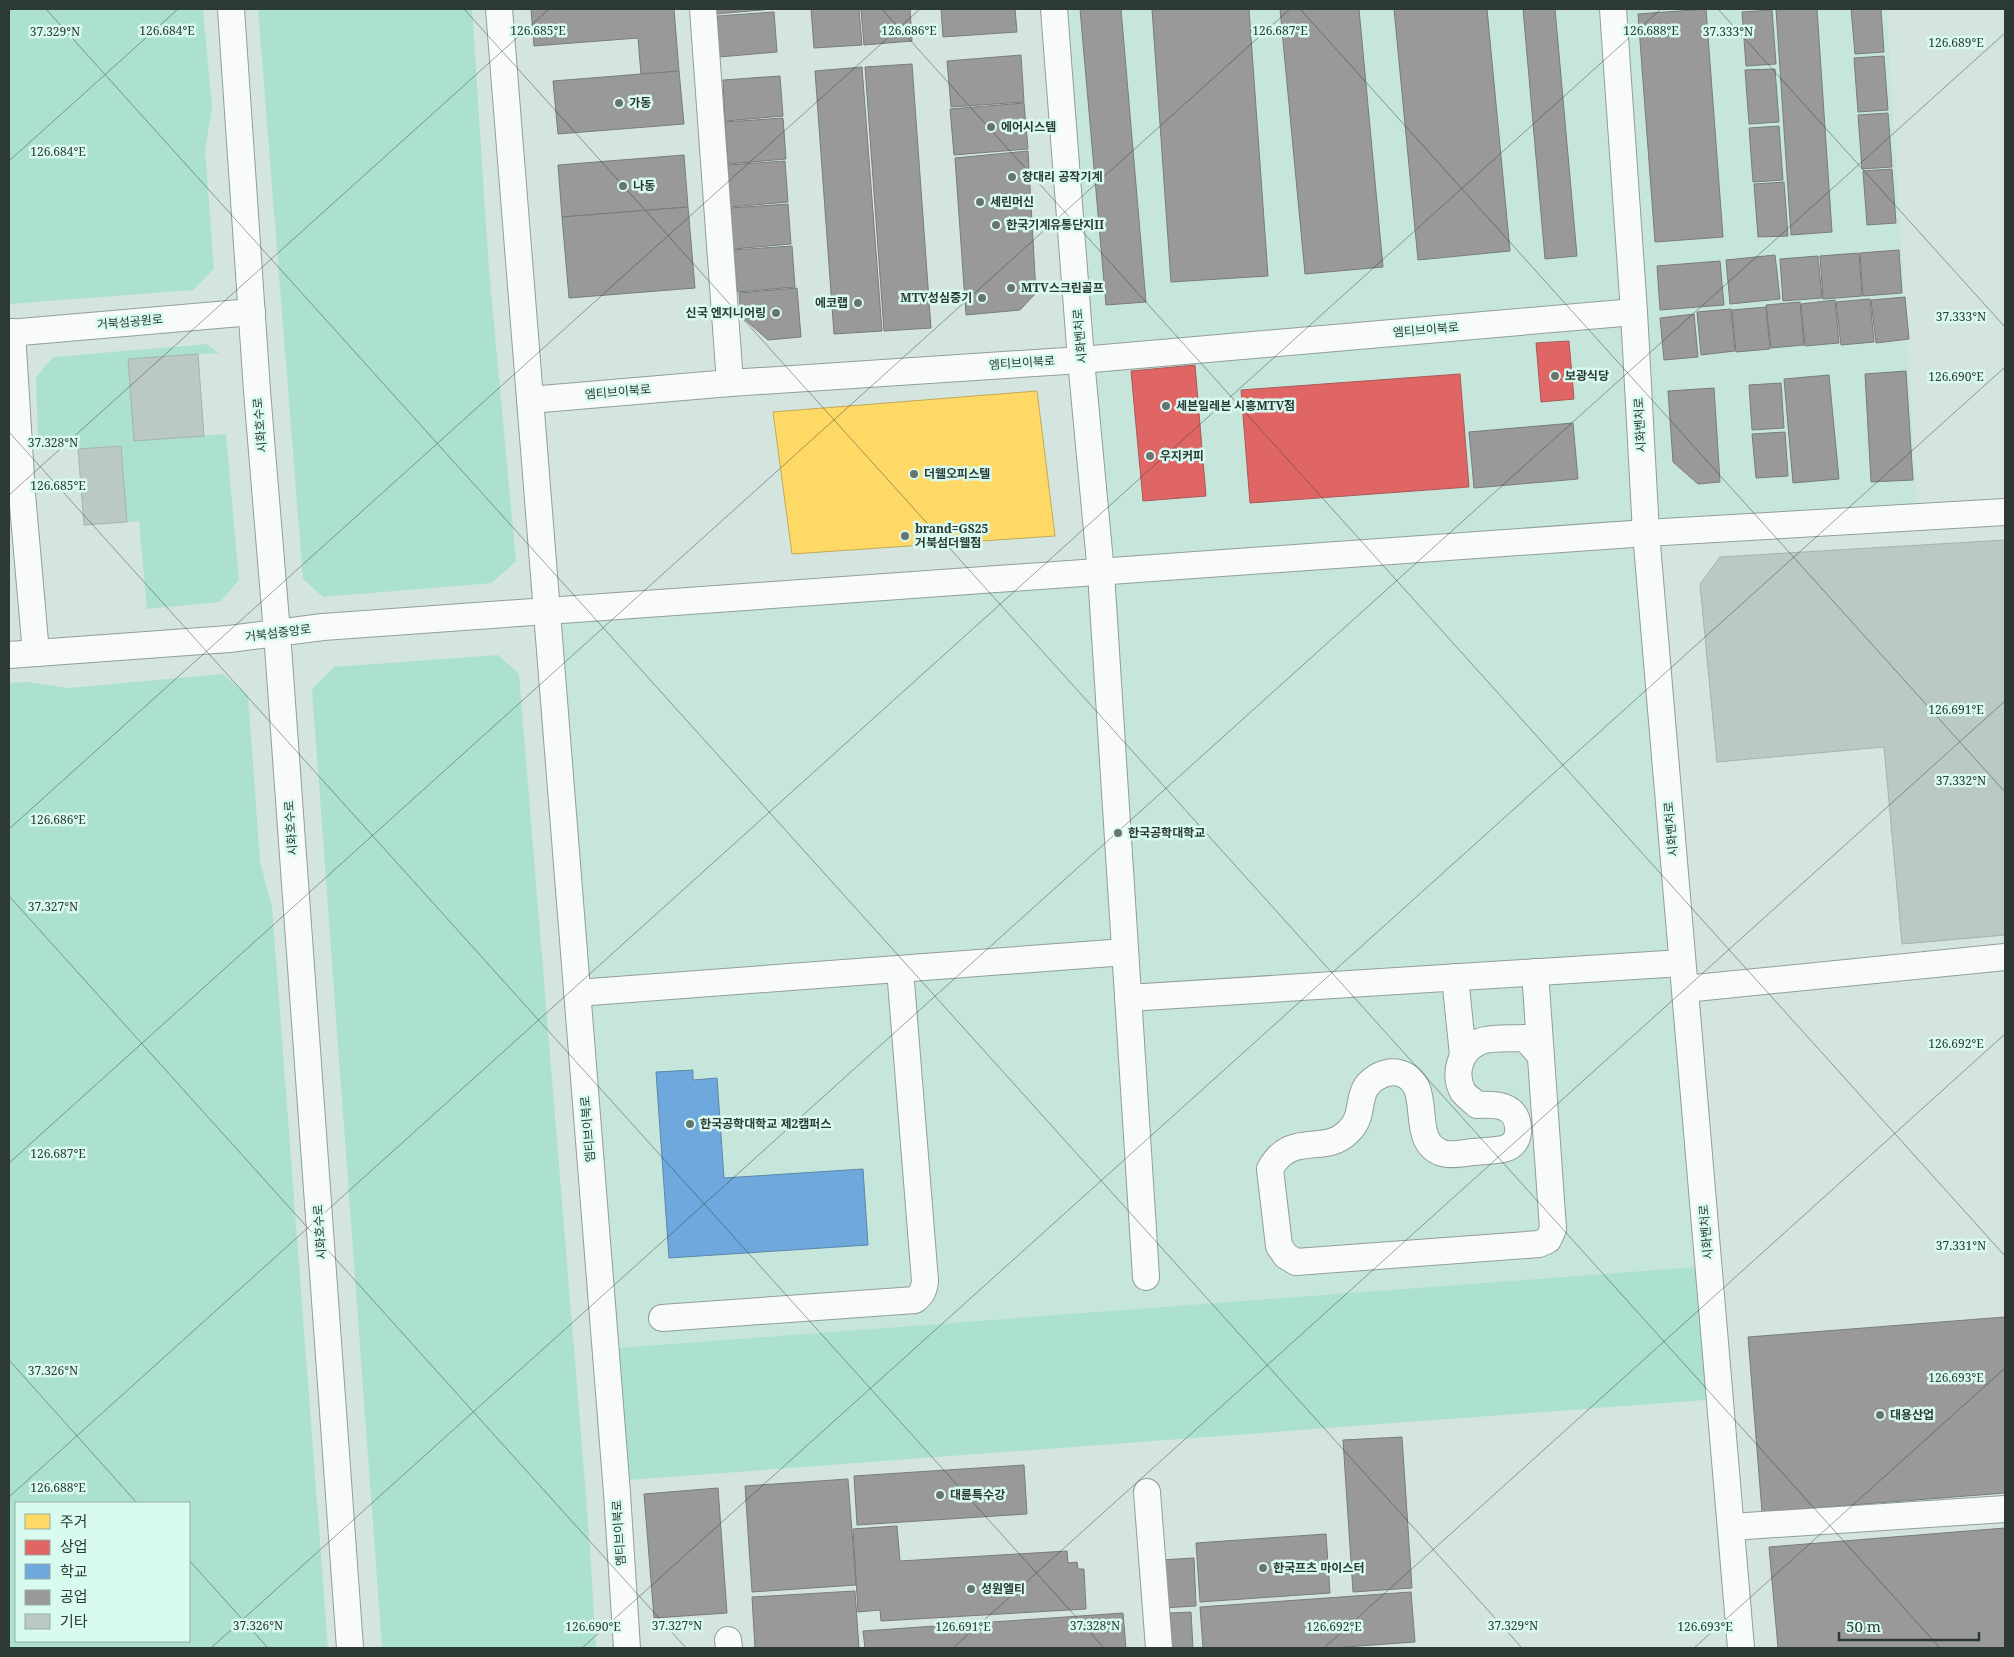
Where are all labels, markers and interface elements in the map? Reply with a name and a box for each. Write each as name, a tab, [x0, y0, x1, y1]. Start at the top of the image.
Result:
text: 126.684°E	[139, 22, 195, 39]
text: 126.685°E	[510, 22, 566, 39]
text: 126.686°E	[881, 22, 937, 39]
text: 126.687°E	[1252, 22, 1308, 39]
text: 126.688°E	[1623, 22, 1679, 39]
text: 37.329°N	[30, 23, 80, 40]
text: 37.333°N	[1703, 23, 1753, 40]
text: 126.689°E	[1928, 34, 1984, 51]
place label: 가동	[629, 94, 651, 111]
marker: 가동	[613, 97, 625, 109]
place label: 에어시스템	[1001, 118, 1056, 135]
marker: 에어시스템	[985, 121, 997, 133]
text: 126.684°E	[30, 143, 86, 160]
place label: 창대리 공작기계	[1022, 168, 1102, 185]
marker: 창대리 공작기계	[1006, 171, 1018, 183]
place label: 나동	[633, 177, 655, 194]
marker: 나동	[617, 180, 629, 192]
place label: 세린머신	[990, 193, 1034, 210]
marker: 세린머신	[974, 196, 986, 208]
place label: 한국기계유통단지II	[1006, 216, 1104, 233]
marker: 한국기계유통단지II	[990, 219, 1002, 231]
place label: MTV스크린골프	[1021, 279, 1104, 296]
marker: MTV스크린골프	[1005, 282, 1017, 294]
place label: MTV성심중기	[900, 289, 972, 306]
marker: MTV성심중기	[976, 292, 988, 304]
place label: 에코랩	[815, 294, 848, 311]
marker: 에코랩	[852, 297, 864, 309]
place label: 신국 엔지니어링	[686, 304, 766, 321]
marker: 신국 엔지니어링	[770, 307, 782, 319]
street label: 시화벤처로	[1069, 308, 1090, 364]
text: 37.333°N	[1936, 308, 1986, 325]
street label: 거북섬공원로	[96, 310, 164, 333]
street label: 엠티브이북로	[1392, 318, 1460, 341]
street label: 엠티브이북로	[988, 352, 1056, 373]
place label: 보광식당	[1565, 367, 1609, 384]
text: 126.690°E	[1928, 368, 1984, 385]
marker: 보광식당	[1549, 370, 1561, 382]
street label: 엠티브이북로	[584, 380, 652, 403]
street label: 시화호수로	[249, 397, 270, 453]
place label: 세븐일레븐 시흥MTV점	[1176, 397, 1295, 414]
street label: 시화벤처로	[1630, 397, 1649, 453]
marker: 세븐일레븐 시흥MTV점	[1160, 400, 1172, 412]
text: 37.328°N	[28, 434, 78, 451]
place label: 우지커피	[1160, 447, 1204, 464]
marker: 우지커피	[1144, 450, 1156, 462]
place label: 더웰오피스텔	[924, 465, 990, 482]
marker: 더웰오피스텔	[908, 468, 920, 480]
text: 126.685°E	[30, 477, 86, 494]
place label: brand=GS25 거북섬더웰점	[915, 520, 989, 551]
marker: brand=GS25 거북섬더웰점	[899, 530, 911, 542]
street label: 거북섬중앙로	[244, 620, 312, 645]
text: 126.691°E	[1928, 701, 1984, 718]
text: 37.332°N	[1936, 772, 1986, 789]
street label: 시화호수로	[280, 800, 301, 856]
street label: 시화벤처로	[1660, 801, 1681, 857]
text: 126.686°E	[30, 811, 86, 828]
place label: 한국공학대학교	[1128, 824, 1205, 841]
marker: 한국공학대학교	[1112, 827, 1124, 839]
text: 37.327°N	[28, 898, 78, 915]
text: 126.692°E	[1928, 1035, 1984, 1052]
street label: 엠티브이북로	[576, 1095, 599, 1163]
place label: 한국공학대학교 제2캠퍼스	[700, 1115, 831, 1132]
marker: 한국공학대학교 제2캠퍼스	[684, 1118, 696, 1130]
text: 126.687°E	[30, 1145, 86, 1162]
street label: 시화호수로	[309, 1204, 330, 1260]
street label: 시화벤처로	[1695, 1204, 1716, 1260]
text: 37.331°N	[1936, 1237, 1986, 1254]
text: 37.326°N	[28, 1362, 78, 1379]
text: 126.693°E	[1928, 1369, 1984, 1386]
place label: 대용산업	[1890, 1406, 1934, 1423]
marker: 대용산업	[1874, 1409, 1886, 1421]
text: 126.688°E	[30, 1479, 86, 1496]
place label: 대륜특수강	[950, 1486, 1005, 1503]
marker: 대륜특수강	[934, 1489, 946, 1501]
street label: 엠티브이북로	[608, 1499, 629, 1567]
legend	[15, 1502, 190, 1642]
text: 주거	[60, 1511, 88, 1531]
text: 상업	[60, 1536, 88, 1556]
place label: 한국프츠 마이스터	[1273, 1559, 1364, 1576]
text: 학교	[60, 1561, 88, 1581]
marker: 한국프츠 마이스터	[1257, 1562, 1269, 1574]
place label: 성원엘티	[981, 1580, 1025, 1597]
marker: 성원엘티	[965, 1583, 977, 1595]
text: 공업	[60, 1586, 88, 1606]
scale bar	[1839, 1610, 1979, 1642]
text: 기타	[60, 1611, 88, 1631]
text: 50 m	[1846, 1616, 1881, 1636]
text: 37.326°N	[233, 1617, 283, 1634]
text: 37.327°N	[652, 1617, 702, 1634]
text: 37.328°N	[1070, 1617, 1120, 1634]
text: 37.329°N	[1488, 1617, 1538, 1634]
text: 126.690°E	[565, 1618, 621, 1635]
text: 126.691°E	[935, 1618, 991, 1635]
text: 126.692°E	[1306, 1618, 1362, 1635]
text: 126.693°E	[1677, 1618, 1733, 1635]

